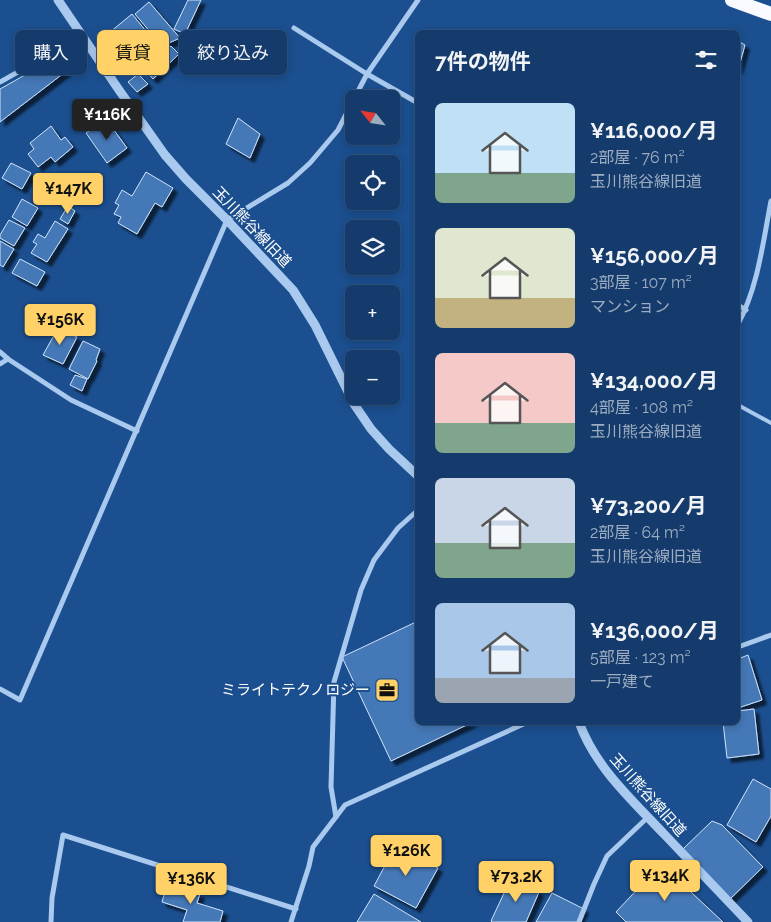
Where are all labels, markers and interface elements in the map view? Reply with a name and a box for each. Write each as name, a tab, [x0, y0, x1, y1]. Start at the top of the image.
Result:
chip: 購入	[15, 30, 87, 75]
chip: 賃貸	[97, 30, 169, 75]
chip: 絞り込み	[179, 30, 287, 75]
icon: filters	[692, 46, 720, 74]
text: 7件の物件	[435, 49, 531, 74]
north arrow	[345, 90, 400, 145]
map controls	[345, 90, 400, 405]
pin: ¥116K	[72, 98, 142, 141]
text: ¥116K	[83, 105, 131, 124]
text: ¥116,000/月	[590, 118, 717, 143]
icon: home	[475, 123, 535, 183]
text: 2部屋 · 76 m²	[590, 148, 685, 167]
button: locate	[345, 155, 400, 210]
pin: ¥147K	[33, 172, 103, 215]
text: 玉川熊谷線旧道	[590, 172, 702, 191]
text: ¥147K	[44, 179, 92, 198]
street label: 玉川熊谷線旧道	[209, 183, 295, 271]
button: layers	[345, 220, 400, 275]
text: ¥156,000/月	[590, 243, 719, 268]
icon: home	[475, 248, 535, 308]
text: 3部屋 · 107 m²	[590, 273, 692, 292]
button: +	[345, 285, 400, 340]
text: マンション	[590, 297, 670, 316]
pin: ¥156K	[25, 304, 95, 346]
text: ¥156K	[36, 310, 84, 329]
button: −	[345, 350, 400, 405]
text: ¥134,000/月	[590, 368, 718, 393]
icon: home	[475, 373, 535, 433]
text: 4部屋 · 108 m²	[590, 398, 693, 417]
text: 玉川熊谷線旧道	[590, 422, 702, 441]
text: ¥73,200/月	[590, 493, 706, 518]
icon: home	[475, 498, 535, 558]
text: 2部屋 · 64 m²	[590, 523, 685, 542]
text: 玉川熊谷線旧道	[590, 547, 702, 566]
text: ¥136,000/月	[590, 618, 719, 643]
icon: home	[475, 623, 535, 683]
text: 5部屋 · 123 m²	[590, 648, 691, 667]
text: 一戸建て	[590, 672, 654, 691]
office icon: ミライトテクノロジー	[374, 677, 400, 703]
place label: ミライトテクノロジー	[221, 681, 370, 699]
street label: 玉川熊谷線旧道	[606, 750, 690, 840]
pin: ¥126K	[371, 834, 441, 877]
text: ¥126K	[382, 841, 430, 860]
pin: ¥73.2K	[475, 860, 557, 903]
pin: ¥134K	[630, 860, 700, 902]
pin: ¥136K	[156, 862, 226, 905]
text: ¥134K	[641, 866, 689, 885]
text: ¥73.2K	[490, 867, 542, 886]
text: ¥136K	[167, 869, 215, 888]

